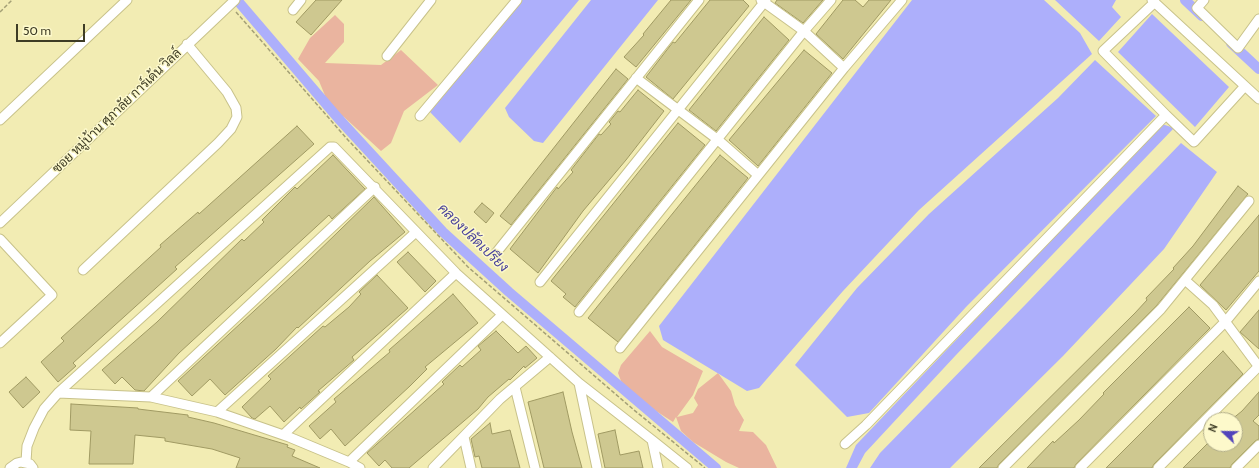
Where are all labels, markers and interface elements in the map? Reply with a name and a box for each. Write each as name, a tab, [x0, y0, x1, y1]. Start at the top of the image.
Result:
scale bar	[18, 16, 87, 42]
text: 50 m	[23, 23, 51, 38]
street label: ซอย หมู่บ้าน ศุภาลัย การ์เด้น วิลล์	[49, 45, 185, 177]
water label: คลองปลัดเปรียง	[434, 200, 512, 276]
north arrow	[1203, 412, 1243, 452]
text: N	[1205, 422, 1221, 434]

